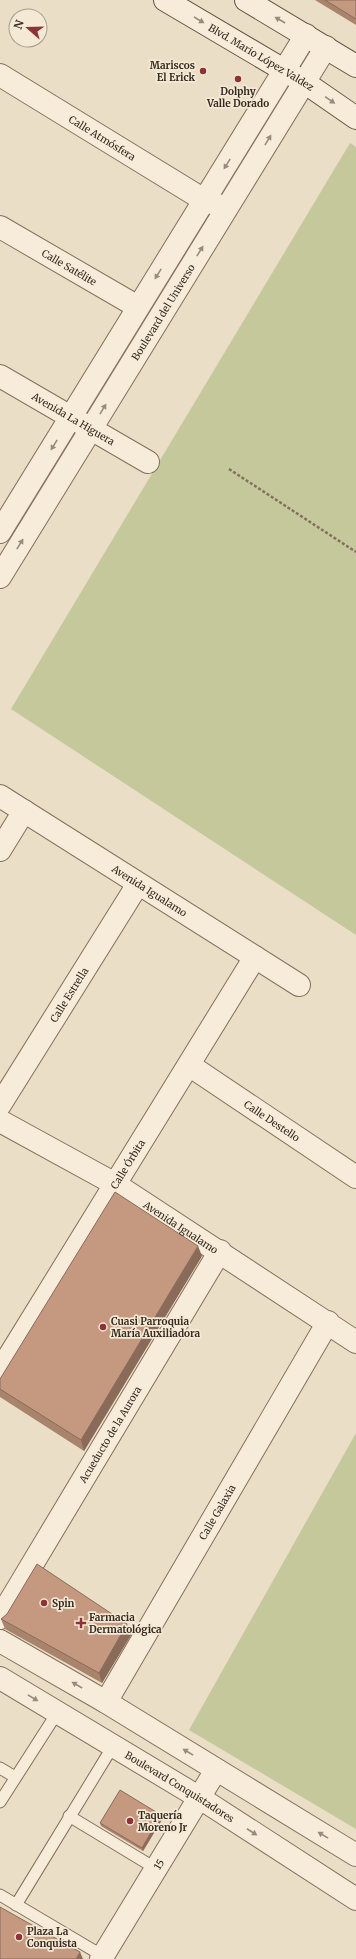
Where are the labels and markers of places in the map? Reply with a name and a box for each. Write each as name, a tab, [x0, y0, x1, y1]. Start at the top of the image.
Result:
place label: Mariscos El Erick	[150, 59, 196, 84]
marker: Mariscos El Erick	[198, 66, 208, 76]
marker: Dolphy Valle Dorado	[233, 74, 243, 84]
place label: Dolphy Valle Dorado	[206, 85, 269, 110]
place label: Cuasi Parroquia María Auxiliadora	[111, 1315, 201, 1340]
marker: Cuasi Parroquia María Auxiliadora	[98, 1322, 108, 1332]
place label: Spin	[52, 1597, 75, 1610]
marker: Spin	[39, 1598, 49, 1608]
place label: Farmacia Dermatológica	[89, 1611, 162, 1636]
marker: Farmacia Dermatológica	[76, 1618, 86, 1628]
place label: Taquería Moreno Jr	[138, 1809, 188, 1834]
marker: Taquería Moreno Jr	[125, 1816, 135, 1826]
place label: Plaza La Conquista	[27, 1925, 77, 1950]
marker: Plaza La Conquista	[14, 1932, 24, 1942]

